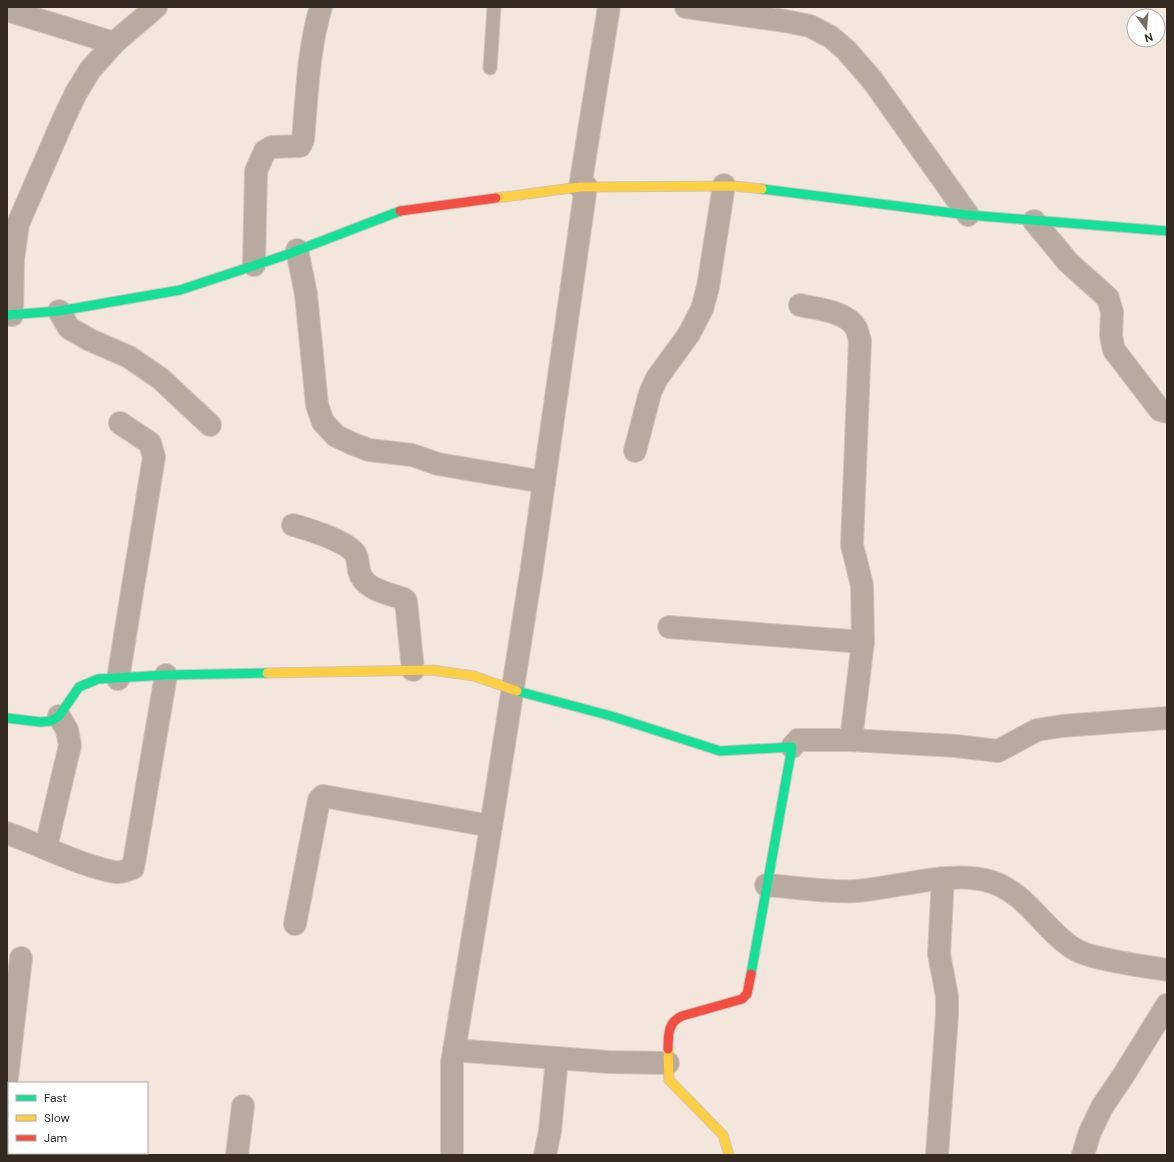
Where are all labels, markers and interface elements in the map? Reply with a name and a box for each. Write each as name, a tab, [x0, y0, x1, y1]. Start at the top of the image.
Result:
north arrow	[1126, 8, 1166, 48]
text: N	[1143, 30, 1155, 45]
legend	[8, 1082, 148, 1154]
text: Fast	[44, 1090, 67, 1106]
text: Slow	[44, 1110, 70, 1126]
text: Jam	[44, 1130, 67, 1146]

